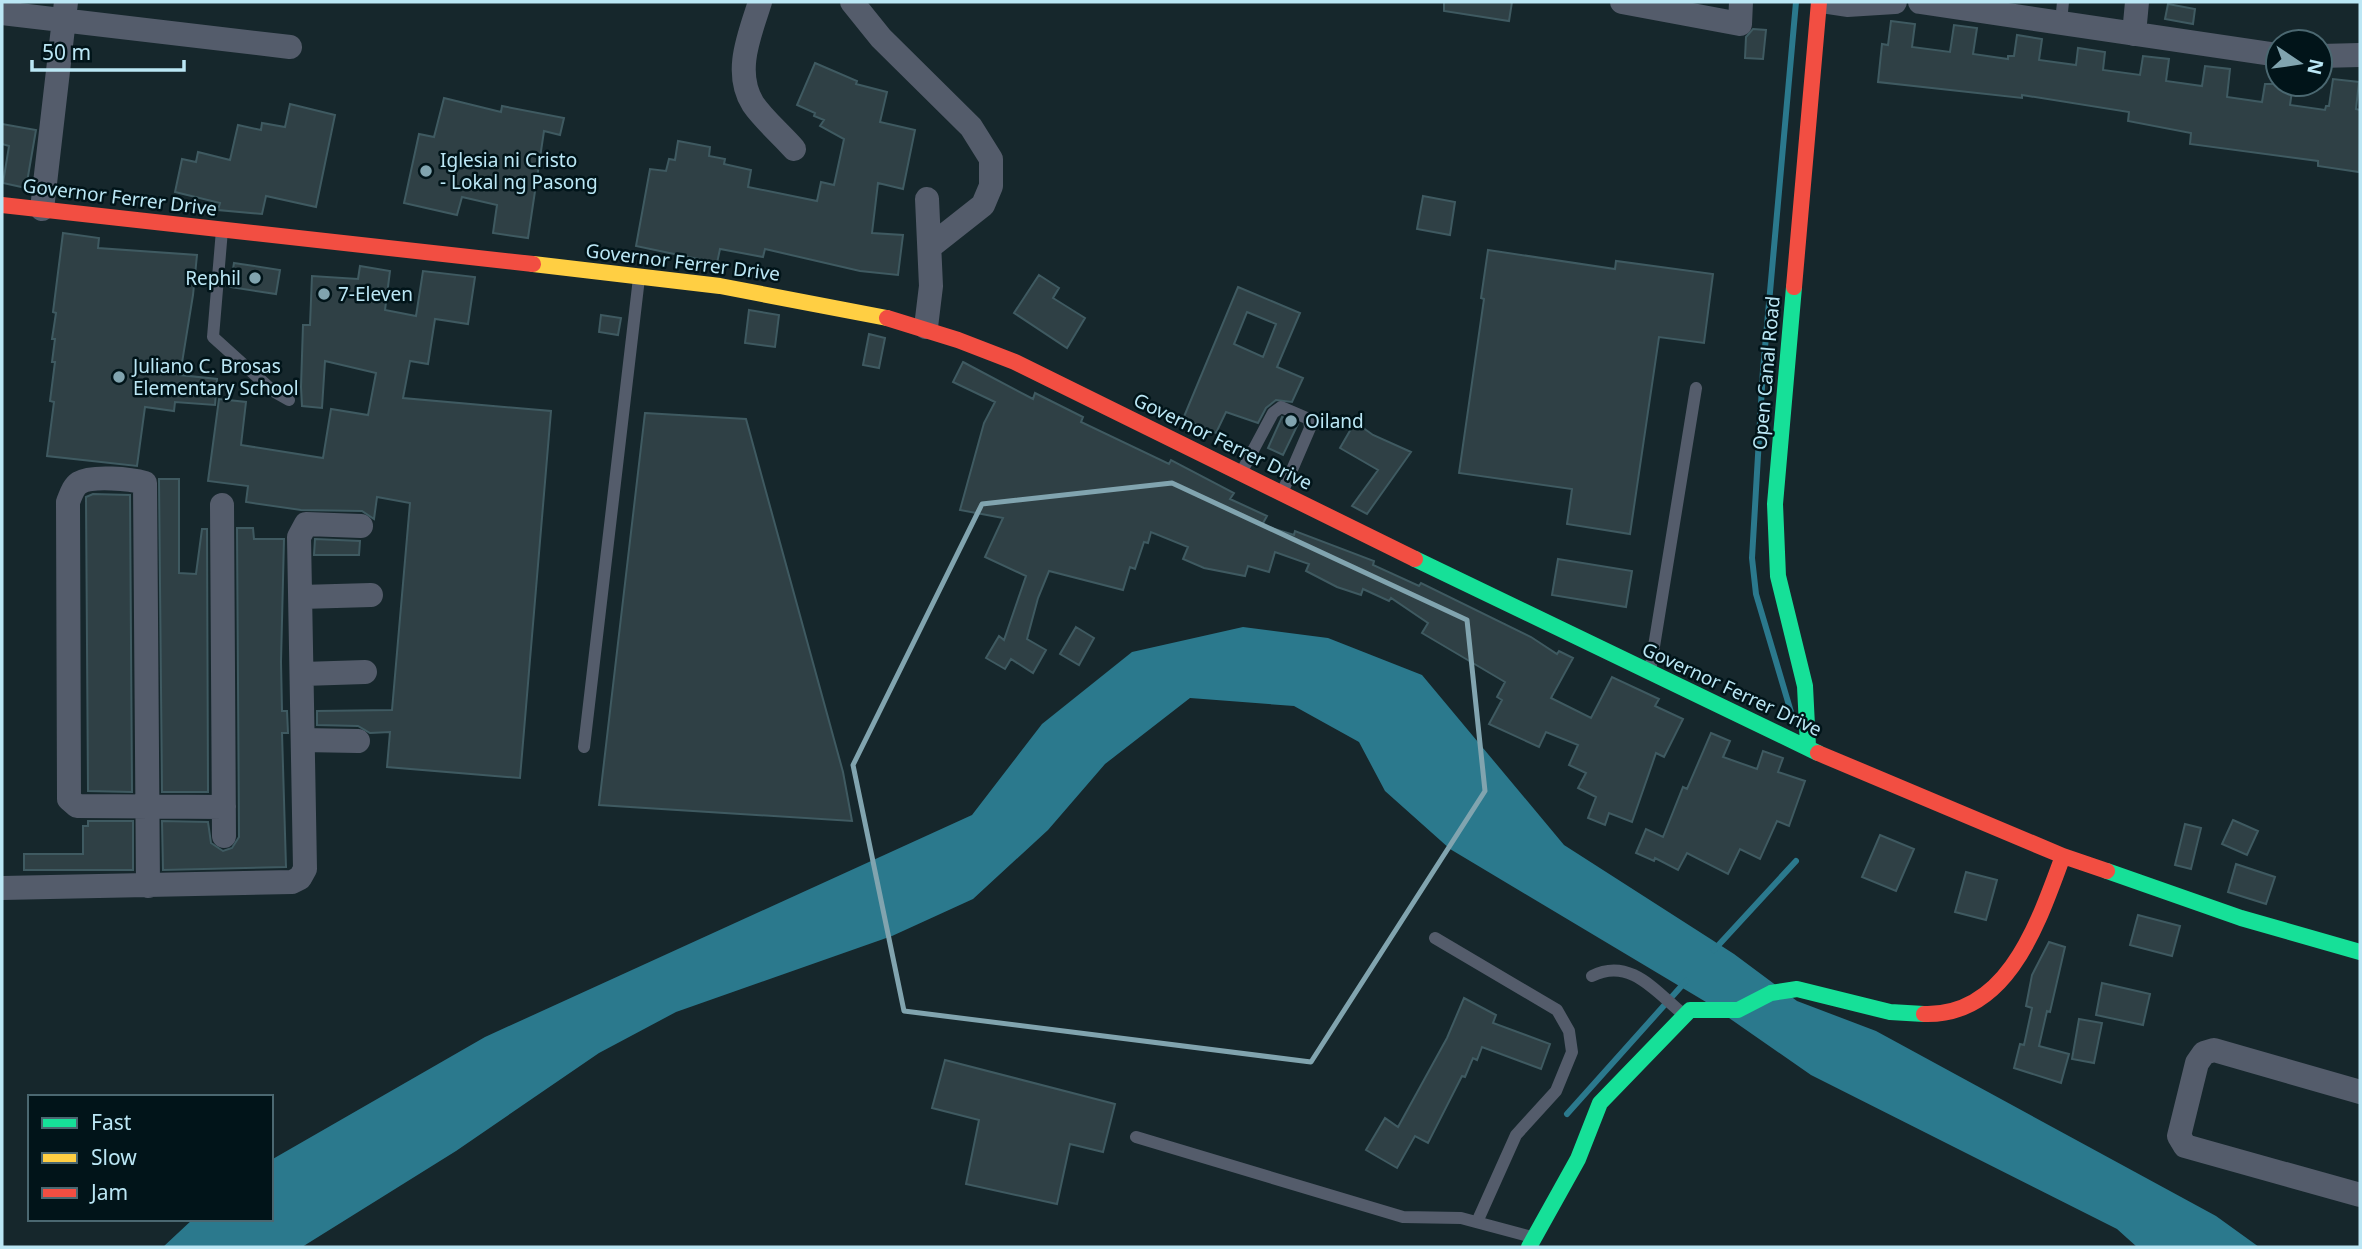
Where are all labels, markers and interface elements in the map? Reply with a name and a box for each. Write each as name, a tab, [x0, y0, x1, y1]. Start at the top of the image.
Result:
scale bar	[32, 28, 184, 72]
north arrow	[2264, 28, 2334, 98]
text: 50 m	[42, 38, 91, 66]
text: N	[2301, 56, 2330, 77]
place label: Iglesia ni Cristo - Lokal ng Pasong	[440, 147, 598, 195]
marker: Iglesia ni Cristo - Lokal ng Pasong	[418, 163, 434, 179]
street label: Governor Ferrer Drive	[21, 172, 219, 222]
street label: Governor Ferrer Drive	[584, 237, 782, 287]
place label: Rephil	[185, 265, 241, 291]
marker: Rephil	[247, 270, 263, 286]
place label: 7-Eleven	[338, 281, 413, 307]
marker: 7-Eleven	[316, 286, 332, 302]
street label: Open Canal Road	[1746, 295, 1786, 451]
place label: Juliano C. Brosas Elementary School	[131, 353, 299, 401]
marker: Juliano C. Brosas Elementary School	[111, 369, 127, 385]
street label: Governor Ferrer Drive	[1129, 386, 1317, 496]
place label: Oiland	[1305, 408, 1364, 434]
marker: Oiland	[1283, 413, 1299, 429]
street label: Governor Ferrer Drive	[1638, 636, 1826, 742]
legend	[28, 1095, 273, 1221]
text: Fast	[91, 1108, 132, 1136]
text: Slow	[91, 1143, 137, 1171]
text: Jam	[89, 1178, 128, 1206]

